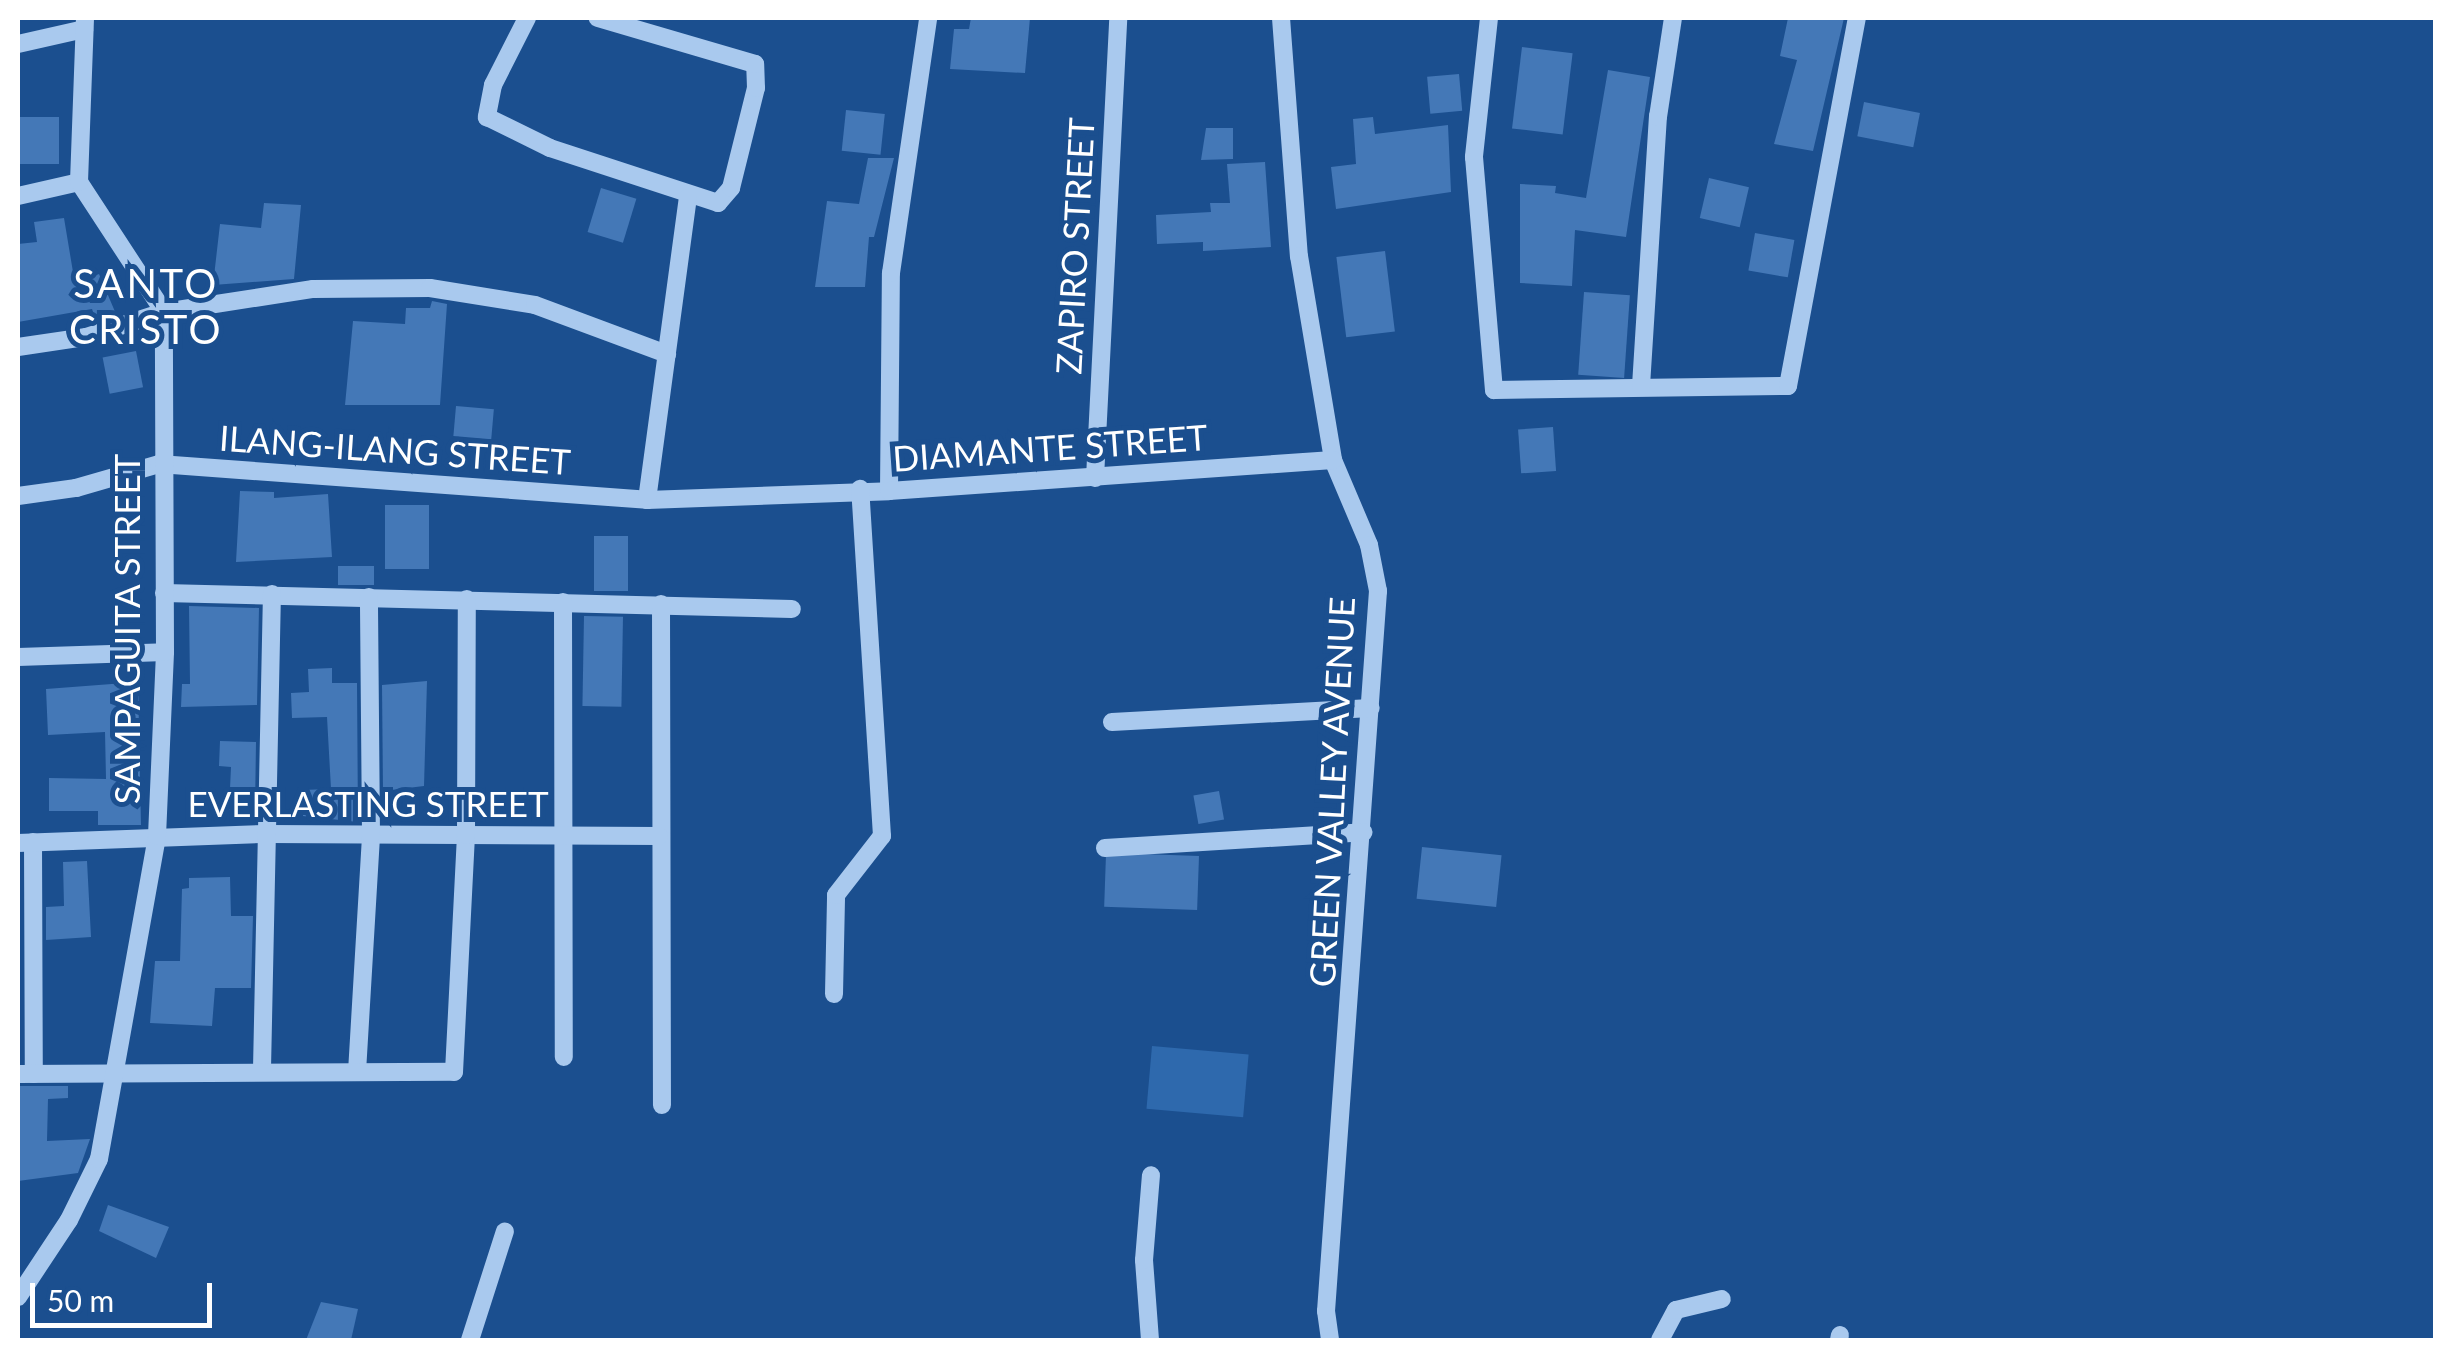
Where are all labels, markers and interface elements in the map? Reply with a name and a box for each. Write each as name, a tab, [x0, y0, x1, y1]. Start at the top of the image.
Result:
street label: ZAPIRO STREET	[1046, 117, 1102, 375]
district label: SANTO CRISTO	[69, 259, 223, 353]
street label: DIAMANTE STREET	[891, 415, 1209, 479]
street label: ILANG-ILANG STREET	[218, 416, 572, 482]
street label: SAMPAGUITA STREET	[105, 453, 147, 805]
street label: GREEN VALLEY AVENUE	[1300, 594, 1362, 990]
street label: EVERLASTING STREET	[187, 782, 549, 824]
scale bar	[35, 1263, 218, 1325]
text: 50 m	[47, 1282, 114, 1318]

